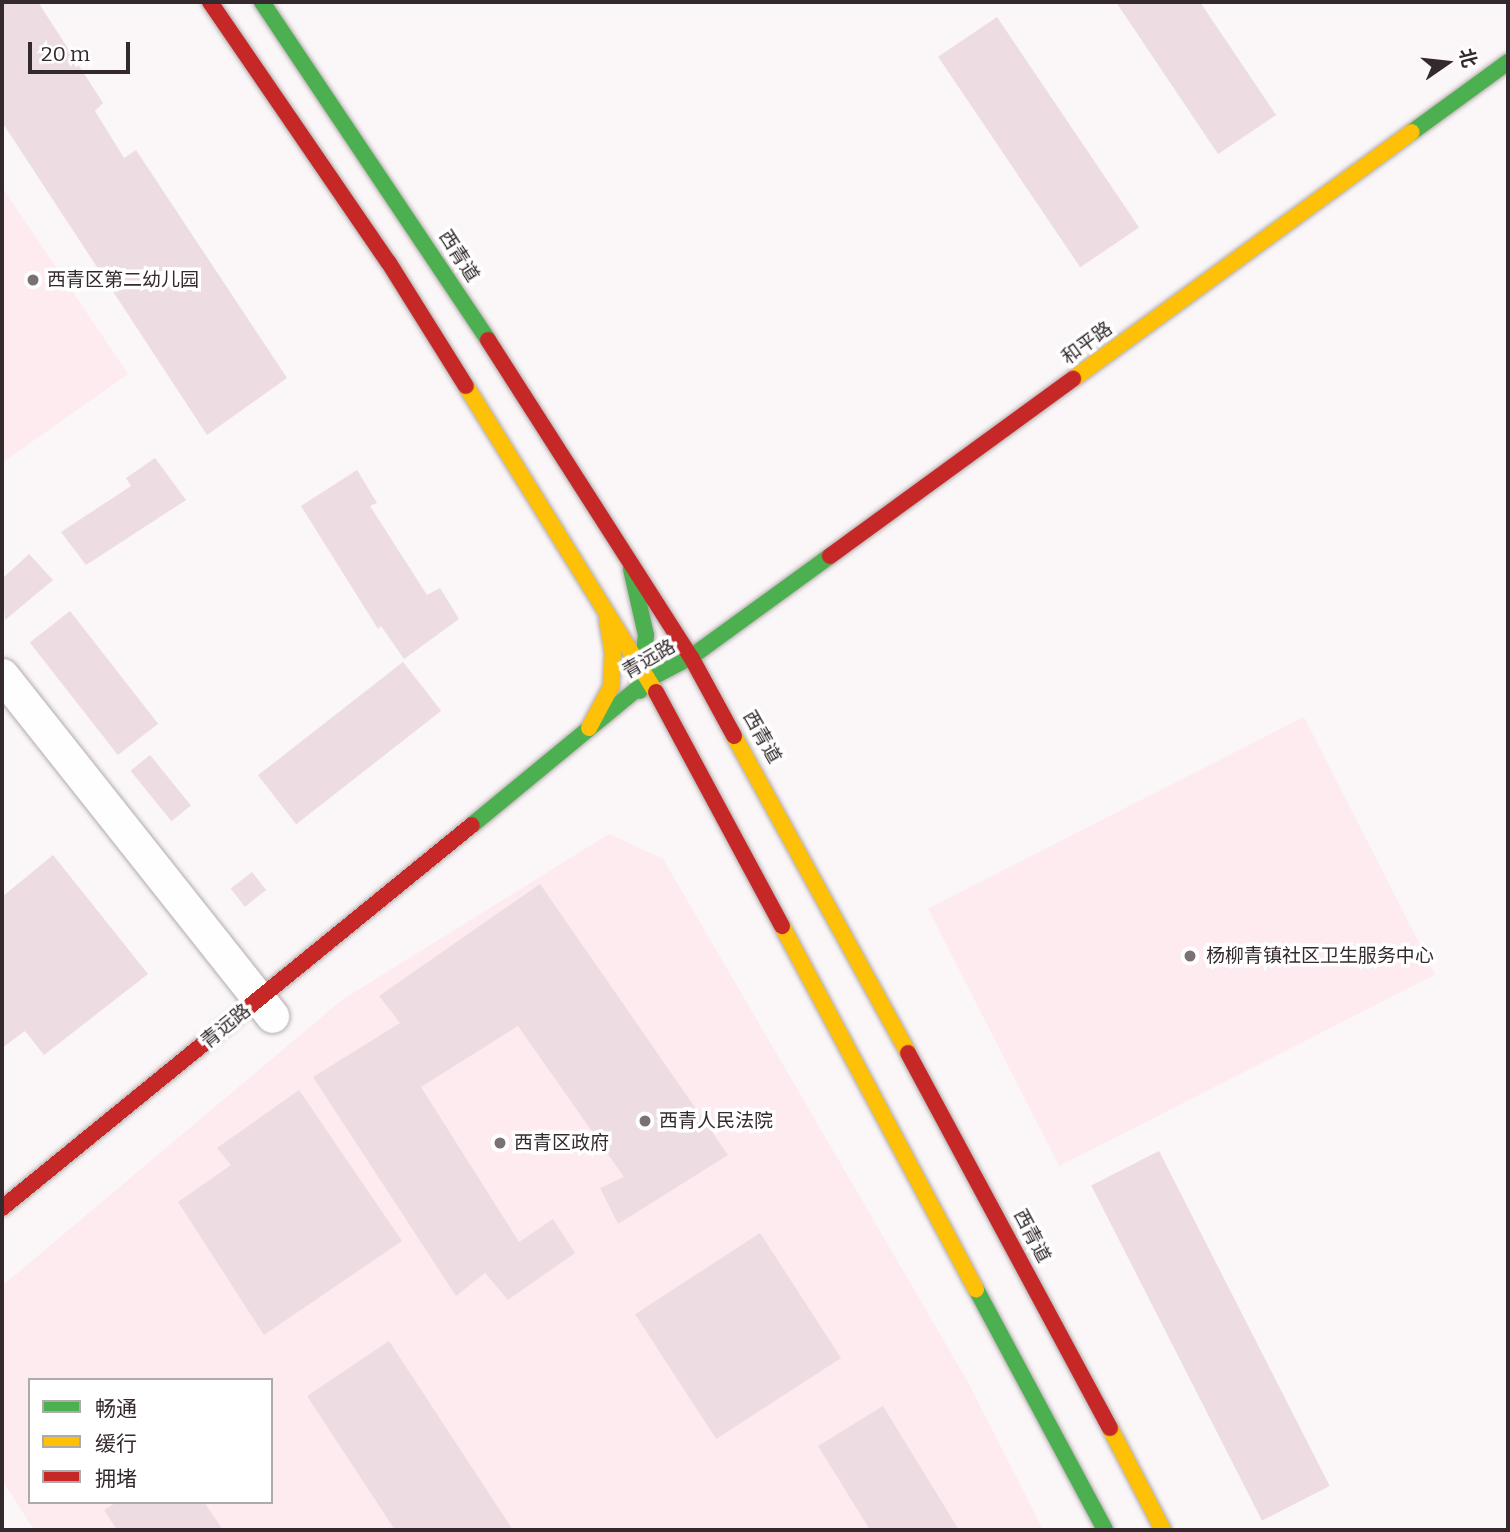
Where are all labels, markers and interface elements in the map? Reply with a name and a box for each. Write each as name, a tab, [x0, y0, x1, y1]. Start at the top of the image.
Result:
scale bar	[32, 28, 133, 72]
north arrow	[1412, 28, 1482, 98]
text: 20 m	[41, 41, 90, 67]
text: 北	[1454, 46, 1481, 70]
street label: 西青道	[434, 226, 484, 286]
place label: 西青区第二幼儿园	[47, 269, 199, 291]
marker: 西青区第二幼儿园	[25, 272, 41, 288]
street label: 和平路	[1057, 317, 1117, 369]
street label: 青远路	[619, 635, 679, 683]
street label: 西青道	[738, 707, 786, 767]
place label: 杨柳青镇社区卫生服务中心	[1206, 945, 1434, 967]
marker: 杨柳青镇社区卫生服务中心	[1180, 946, 1200, 966]
street label: 青远路	[197, 999, 255, 1053]
place label: 西青人民法院	[659, 1110, 773, 1132]
marker: 西青人民法院	[637, 1113, 653, 1129]
place label: 西青区政府	[514, 1132, 609, 1154]
marker: 西青区政府	[492, 1135, 508, 1151]
street label: 西青道	[1009, 1205, 1055, 1267]
legend	[28, 1378, 273, 1504]
text: 畅通	[95, 1396, 137, 1422]
text: 缓行	[95, 1431, 137, 1457]
text: 拥堵	[95, 1466, 137, 1492]

